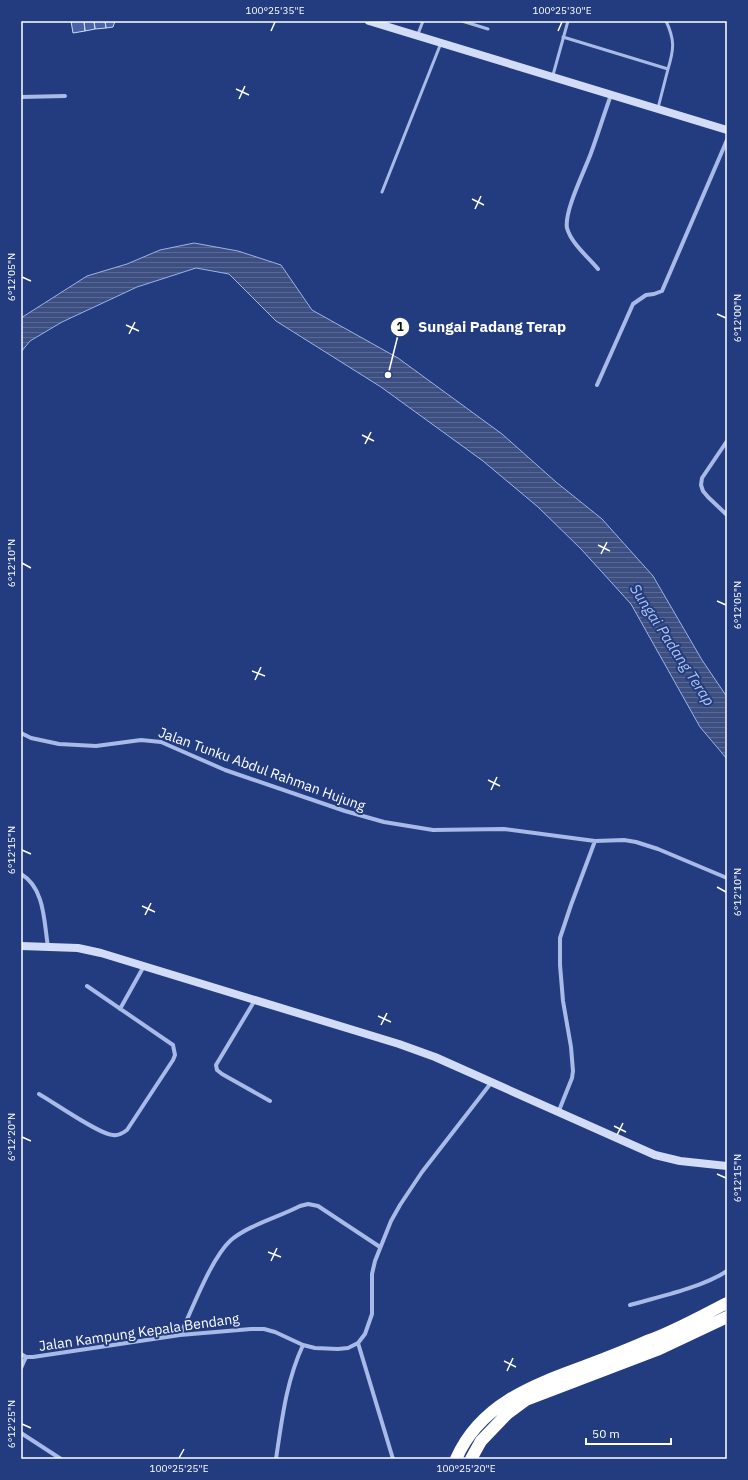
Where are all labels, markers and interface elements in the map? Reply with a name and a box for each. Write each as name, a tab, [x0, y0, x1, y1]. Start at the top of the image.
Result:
text: 100°25'35"E	[245, 4, 305, 17]
text: 100°25'30"E	[532, 4, 592, 17]
text: 6°12'05"N	[5, 253, 18, 301]
text: 6°12'00"N	[731, 294, 744, 342]
callout: Sungai Padang Terap	[390, 313, 574, 340]
text: Sungai Padang Terap	[418, 317, 566, 336]
text: 1	[396, 319, 404, 334]
text: 6°12'10"N	[5, 539, 18, 587]
water label: Sungai Padang Terap	[626, 580, 719, 709]
text: 6°12'05"N	[731, 581, 744, 629]
street label: Jalan Tunku Abdul Rahman Hujung	[156, 723, 369, 815]
text: 6°12'15"N	[5, 826, 18, 874]
text: 6°12'10"N	[731, 868, 744, 916]
text: 6°12'20"N	[5, 1113, 18, 1161]
text: 6°12'15"N	[731, 1154, 744, 1202]
street label: Jalan Kampung Kepala Bendang	[38, 1309, 241, 1355]
text: 6°12'25"N	[5, 1400, 18, 1448]
scale bar	[586, 1420, 671, 1446]
text: 50 m	[592, 1426, 620, 1441]
text: 100°25'25"E	[149, 1462, 209, 1475]
text: 100°25'20"E	[436, 1462, 496, 1475]

